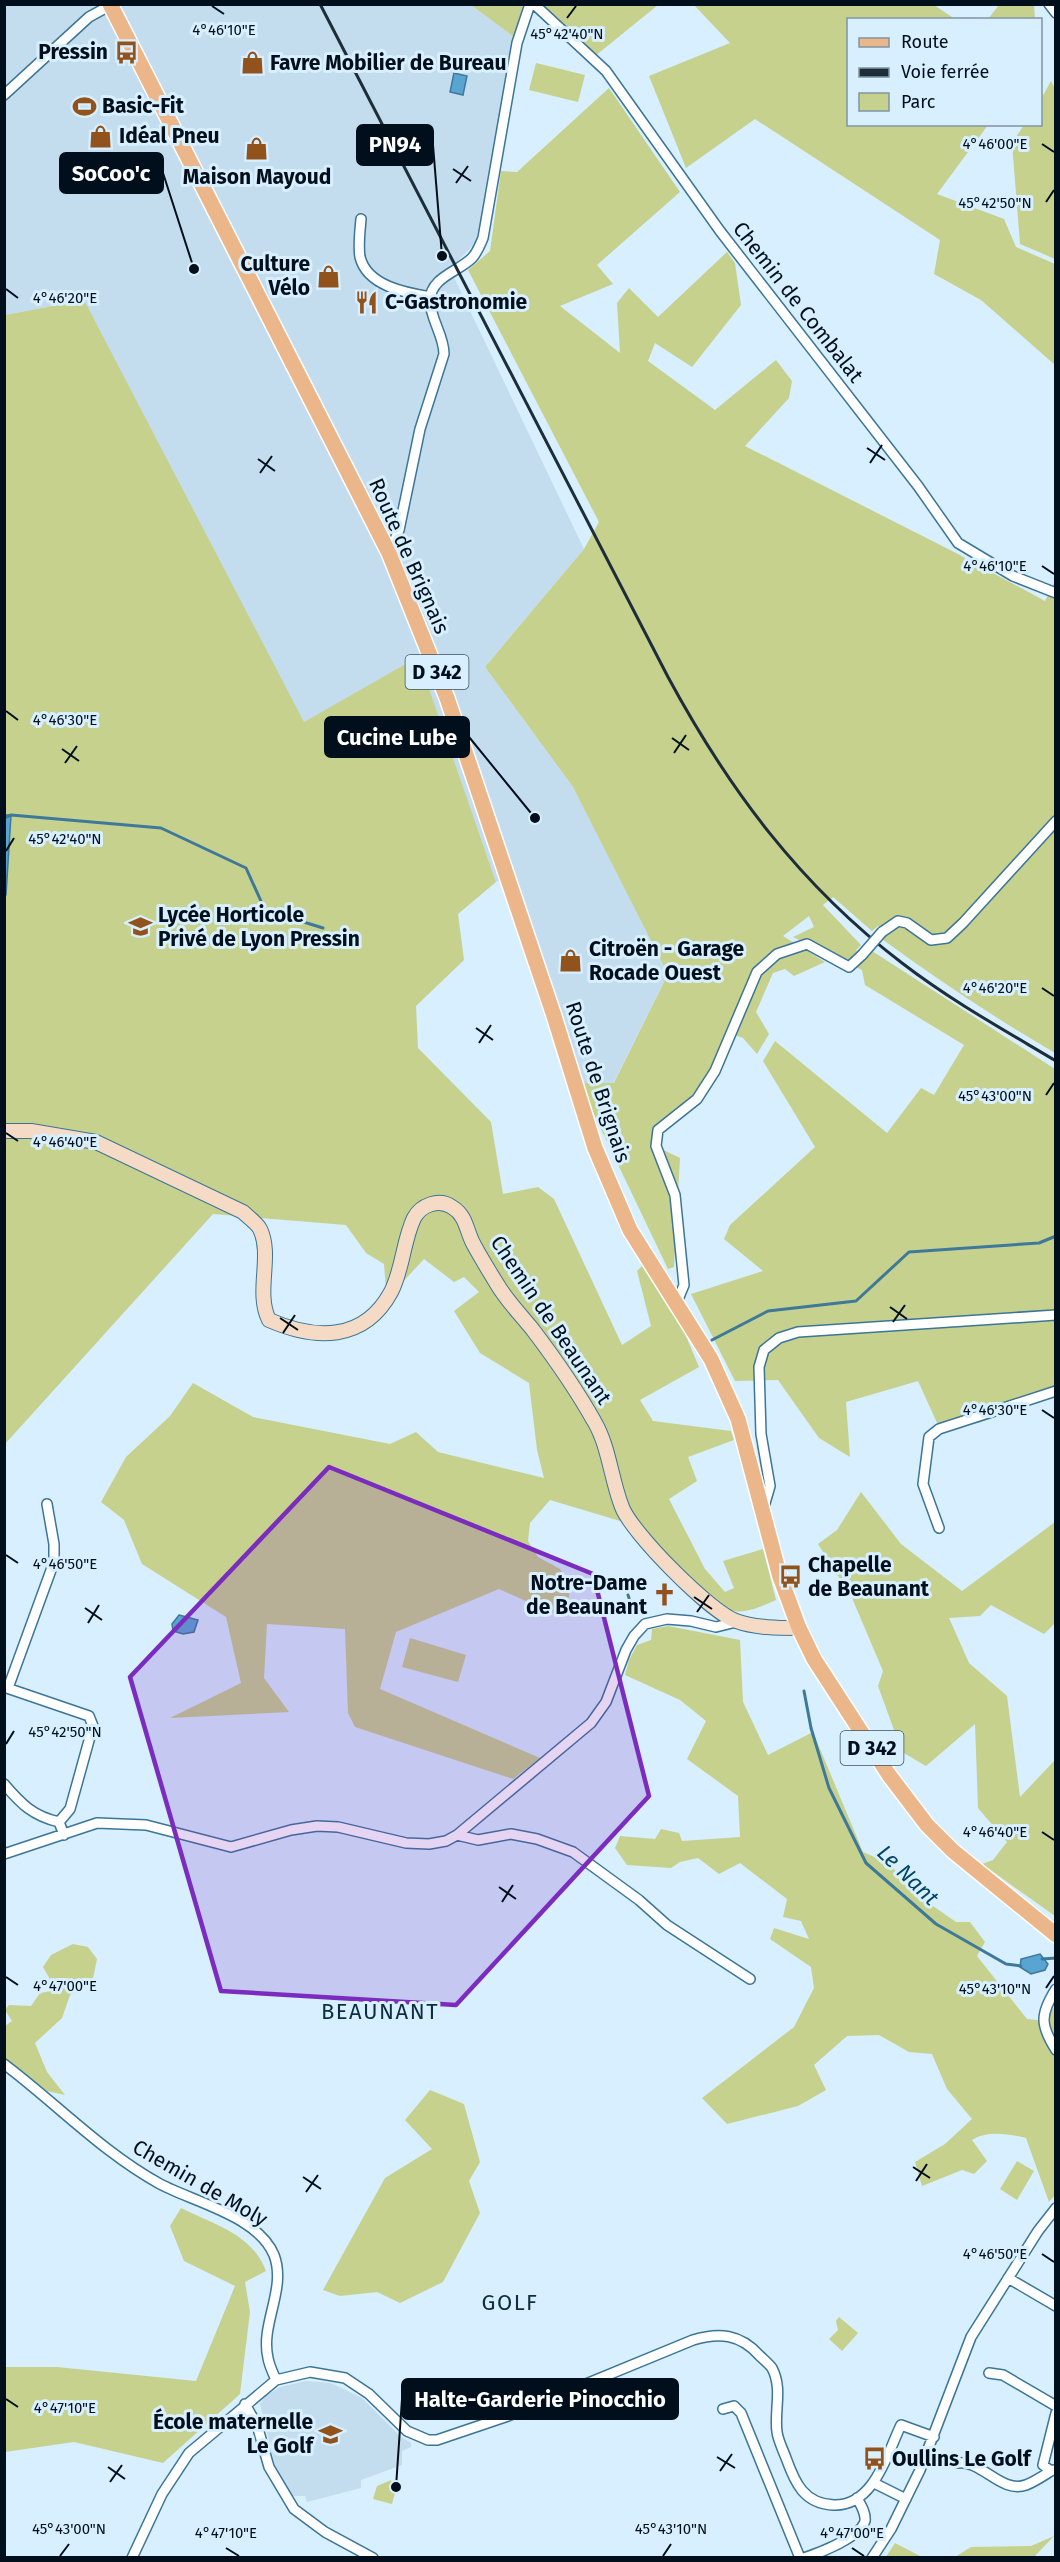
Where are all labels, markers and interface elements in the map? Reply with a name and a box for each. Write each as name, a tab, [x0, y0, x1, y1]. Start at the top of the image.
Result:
legend	[847, 18, 1042, 126]
text: 4°46'10"E	[192, 21, 256, 39]
text: 45°42'40"N	[530, 25, 604, 43]
text: Route	[901, 31, 949, 53]
place label: Pressin	[38, 39, 108, 65]
bus stop icon: Pressin	[113, 39, 139, 65]
shop icon: Favre Mobilier de Bureau	[239, 50, 265, 76]
place label: Favre Mobilier de Bureau	[270, 50, 507, 76]
text: Voie ferrée	[901, 61, 989, 83]
text: Parc	[901, 91, 936, 113]
sports icon: Basic-Fit	[71, 93, 97, 119]
place label: Basic-Fit	[102, 93, 185, 119]
shop icon: Idéal Pneu	[88, 123, 114, 149]
place label: Idéal Pneu	[119, 123, 220, 149]
callout: PN94	[357, 125, 433, 165]
text: PN94	[369, 131, 421, 158]
text: 4°46'00"E	[962, 135, 1028, 153]
shop icon: Maison Mayoud	[244, 136, 270, 162]
callout: SoCoo'c	[60, 153, 163, 193]
text: SoCoo'c	[72, 160, 151, 187]
place label: Maison Mayoud	[183, 164, 331, 190]
text: 45°42'50"N	[958, 194, 1032, 212]
street label: Chemin de Combalat	[727, 216, 869, 388]
place label: Culture Vélo	[241, 251, 310, 301]
shop icon: Culture Vélo	[315, 263, 341, 289]
text: 4°46'20"E	[33, 289, 97, 307]
restaurant icon: C-Gastronomie	[354, 289, 380, 315]
place label: C-Gastronomie	[385, 289, 528, 315]
street label: Route de Brignais	[363, 474, 455, 638]
text: 4°46'10"E	[963, 557, 1027, 575]
road number: D 342	[406, 655, 468, 689]
text: 4°46'30"E	[33, 711, 97, 729]
callout: Cucine Lube	[325, 717, 469, 757]
text: Cucine Lube	[337, 724, 457, 751]
text: 45°42'40"N	[28, 830, 102, 848]
place label: Lycée Horticole Privé de Lyon Pressin	[158, 902, 360, 952]
school or university icon: Lycée Horticole Privé de Lyon Pressin	[127, 914, 153, 940]
place label: Citroën - Garage Rocade Ouest	[589, 936, 745, 986]
shop icon: Citroën - Garage Rocade Ouest	[558, 948, 584, 974]
text: 4°46'20"E	[963, 979, 1027, 997]
street label: Route de Brignais	[560, 998, 636, 1166]
text: 45°43'00"N	[958, 1087, 1032, 1105]
text: 4°46'40"E	[33, 1133, 97, 1151]
street label: Chemin de Beaunant	[485, 1231, 617, 1410]
text: 4°46'30"E	[963, 1401, 1027, 1419]
place label: Chapelle de Beaunant	[808, 1552, 930, 1602]
text: 4°46'50"E	[33, 1555, 97, 1573]
bus stop icon: Chapelle de Beaunant	[777, 1564, 803, 1590]
place label: Notre-Dame de Beaunant	[526, 1570, 648, 1620]
church icon: Notre-Dame de Beaunant	[652, 1582, 678, 1608]
text: 45°42'50"N	[28, 1723, 102, 1741]
road number: D 342	[840, 1731, 904, 1765]
text: 4°46'40"E	[963, 1823, 1027, 1841]
water label: Le Nant	[872, 1839, 945, 1911]
text: 4°47'00"E	[33, 1977, 97, 1995]
text: 45°43'10"N	[959, 1980, 1031, 1998]
district label: BEAUNANT	[321, 1998, 439, 2025]
street label: Chemin de Moly	[128, 2134, 273, 2232]
text: 4°46'50"E	[963, 2245, 1027, 2263]
district label: GOLF	[482, 2289, 538, 2316]
callout: Halte-Garderie Pinocchio	[402, 2379, 678, 2419]
text: Halte-Garderie Pinocchio	[414, 2386, 666, 2413]
text: 4°47'10"E	[34, 2399, 96, 2417]
place label: École maternelle Le Golf	[153, 2408, 316, 2459]
school or university icon: École maternelle Le Golf	[318, 2421, 344, 2447]
bus stop icon: Oullins Le Golf	[861, 2446, 887, 2472]
place label: Oullins Le Golf	[892, 2446, 1033, 2472]
text: 45°43'00"N	[32, 2520, 106, 2538]
text: 45°43'10"N	[635, 2520, 707, 2538]
text: 4°47'10"E	[195, 2524, 257, 2542]
text: 4°47'00"E	[820, 2524, 884, 2542]

